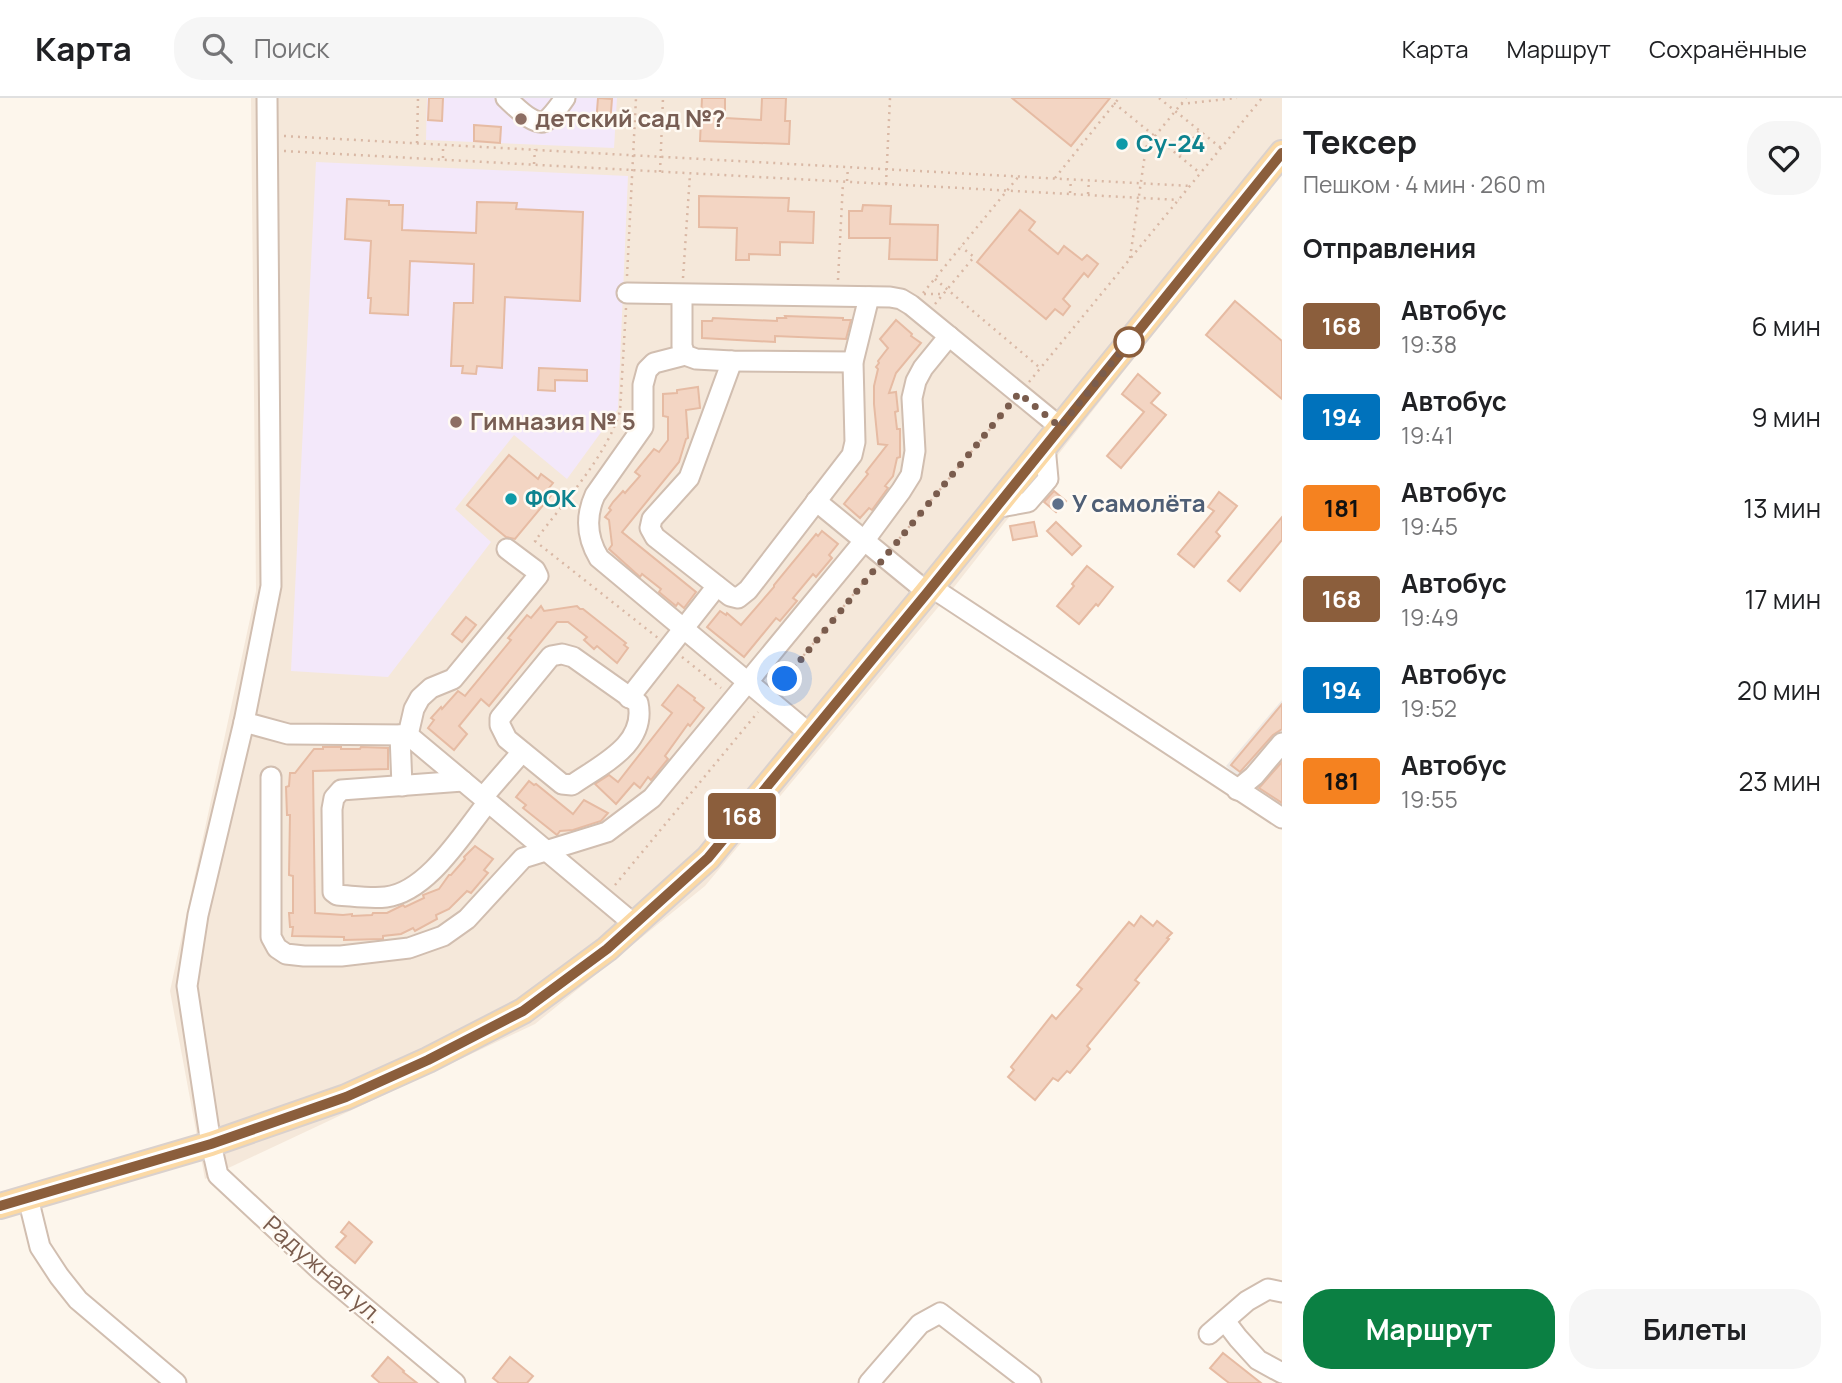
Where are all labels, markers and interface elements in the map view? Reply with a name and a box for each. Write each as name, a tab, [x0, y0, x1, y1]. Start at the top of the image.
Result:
search box	[174, 17, 664, 80]
text: Карта	[35, 26, 132, 71]
icon: search	[198, 29, 236, 67]
text: Поиск	[254, 30, 329, 66]
text: Карта	[1402, 32, 1469, 65]
text: Маршрут	[1507, 32, 1611, 65]
text: Сохранённые	[1649, 32, 1807, 65]
place label: детский сад №?	[535, 101, 725, 134]
marker: детский сад №?	[513, 111, 529, 127]
text: Тексер	[1303, 119, 1417, 164]
button: heart	[1747, 121, 1821, 195]
place label: Су-24	[1136, 126, 1206, 159]
marker: Су-24	[1114, 136, 1130, 152]
text: Пешком · 4 мин · 260 m	[1303, 168, 1546, 200]
text: Отправления	[1303, 230, 1476, 266]
text: Автобус	[1401, 292, 1507, 328]
text: 6 мин	[1752, 308, 1821, 344]
text: 168	[1321, 309, 1362, 342]
unlabelled marker	[1114, 327, 1144, 357]
text: 19:38	[1401, 328, 1457, 360]
text: Автобус	[1401, 383, 1507, 419]
text: 9 мин	[1752, 399, 1821, 435]
text: 194	[1321, 400, 1362, 433]
place label: Гимназия № 5	[470, 404, 636, 437]
marker: Гимназия № 5	[448, 414, 464, 430]
text: 19:41	[1401, 419, 1454, 451]
text: Автобус	[1401, 474, 1507, 510]
place label: ФОК	[525, 481, 577, 514]
place label: У самолёта	[1072, 486, 1206, 519]
text: 13 мин	[1743, 490, 1821, 526]
marker: ФОК	[503, 491, 519, 507]
text: 181	[1324, 491, 1359, 524]
marker: У самолёта	[1050, 496, 1066, 512]
text: 19:45	[1401, 510, 1458, 542]
text: Автобус	[1401, 565, 1507, 601]
text: 17 мин	[1744, 581, 1821, 617]
text: 168	[1321, 582, 1362, 615]
text: 19:49	[1401, 601, 1459, 633]
text: Автобус	[1401, 656, 1507, 692]
your location	[767, 661, 802, 696]
text: 20 мин	[1737, 672, 1821, 708]
text: 194	[1321, 673, 1362, 706]
text: 19:52	[1401, 692, 1457, 724]
text: Автобус	[1401, 747, 1507, 783]
text: 23 мин	[1738, 763, 1821, 799]
text: 181	[1324, 764, 1359, 797]
text: 19:55	[1401, 783, 1458, 815]
line badge: 168	[702, 793, 782, 839]
text: 168	[722, 799, 762, 832]
street label: Радужная ул.	[257, 1207, 391, 1330]
button: Маршрут	[1303, 1289, 1555, 1369]
button: Билеты	[1569, 1289, 1821, 1369]

